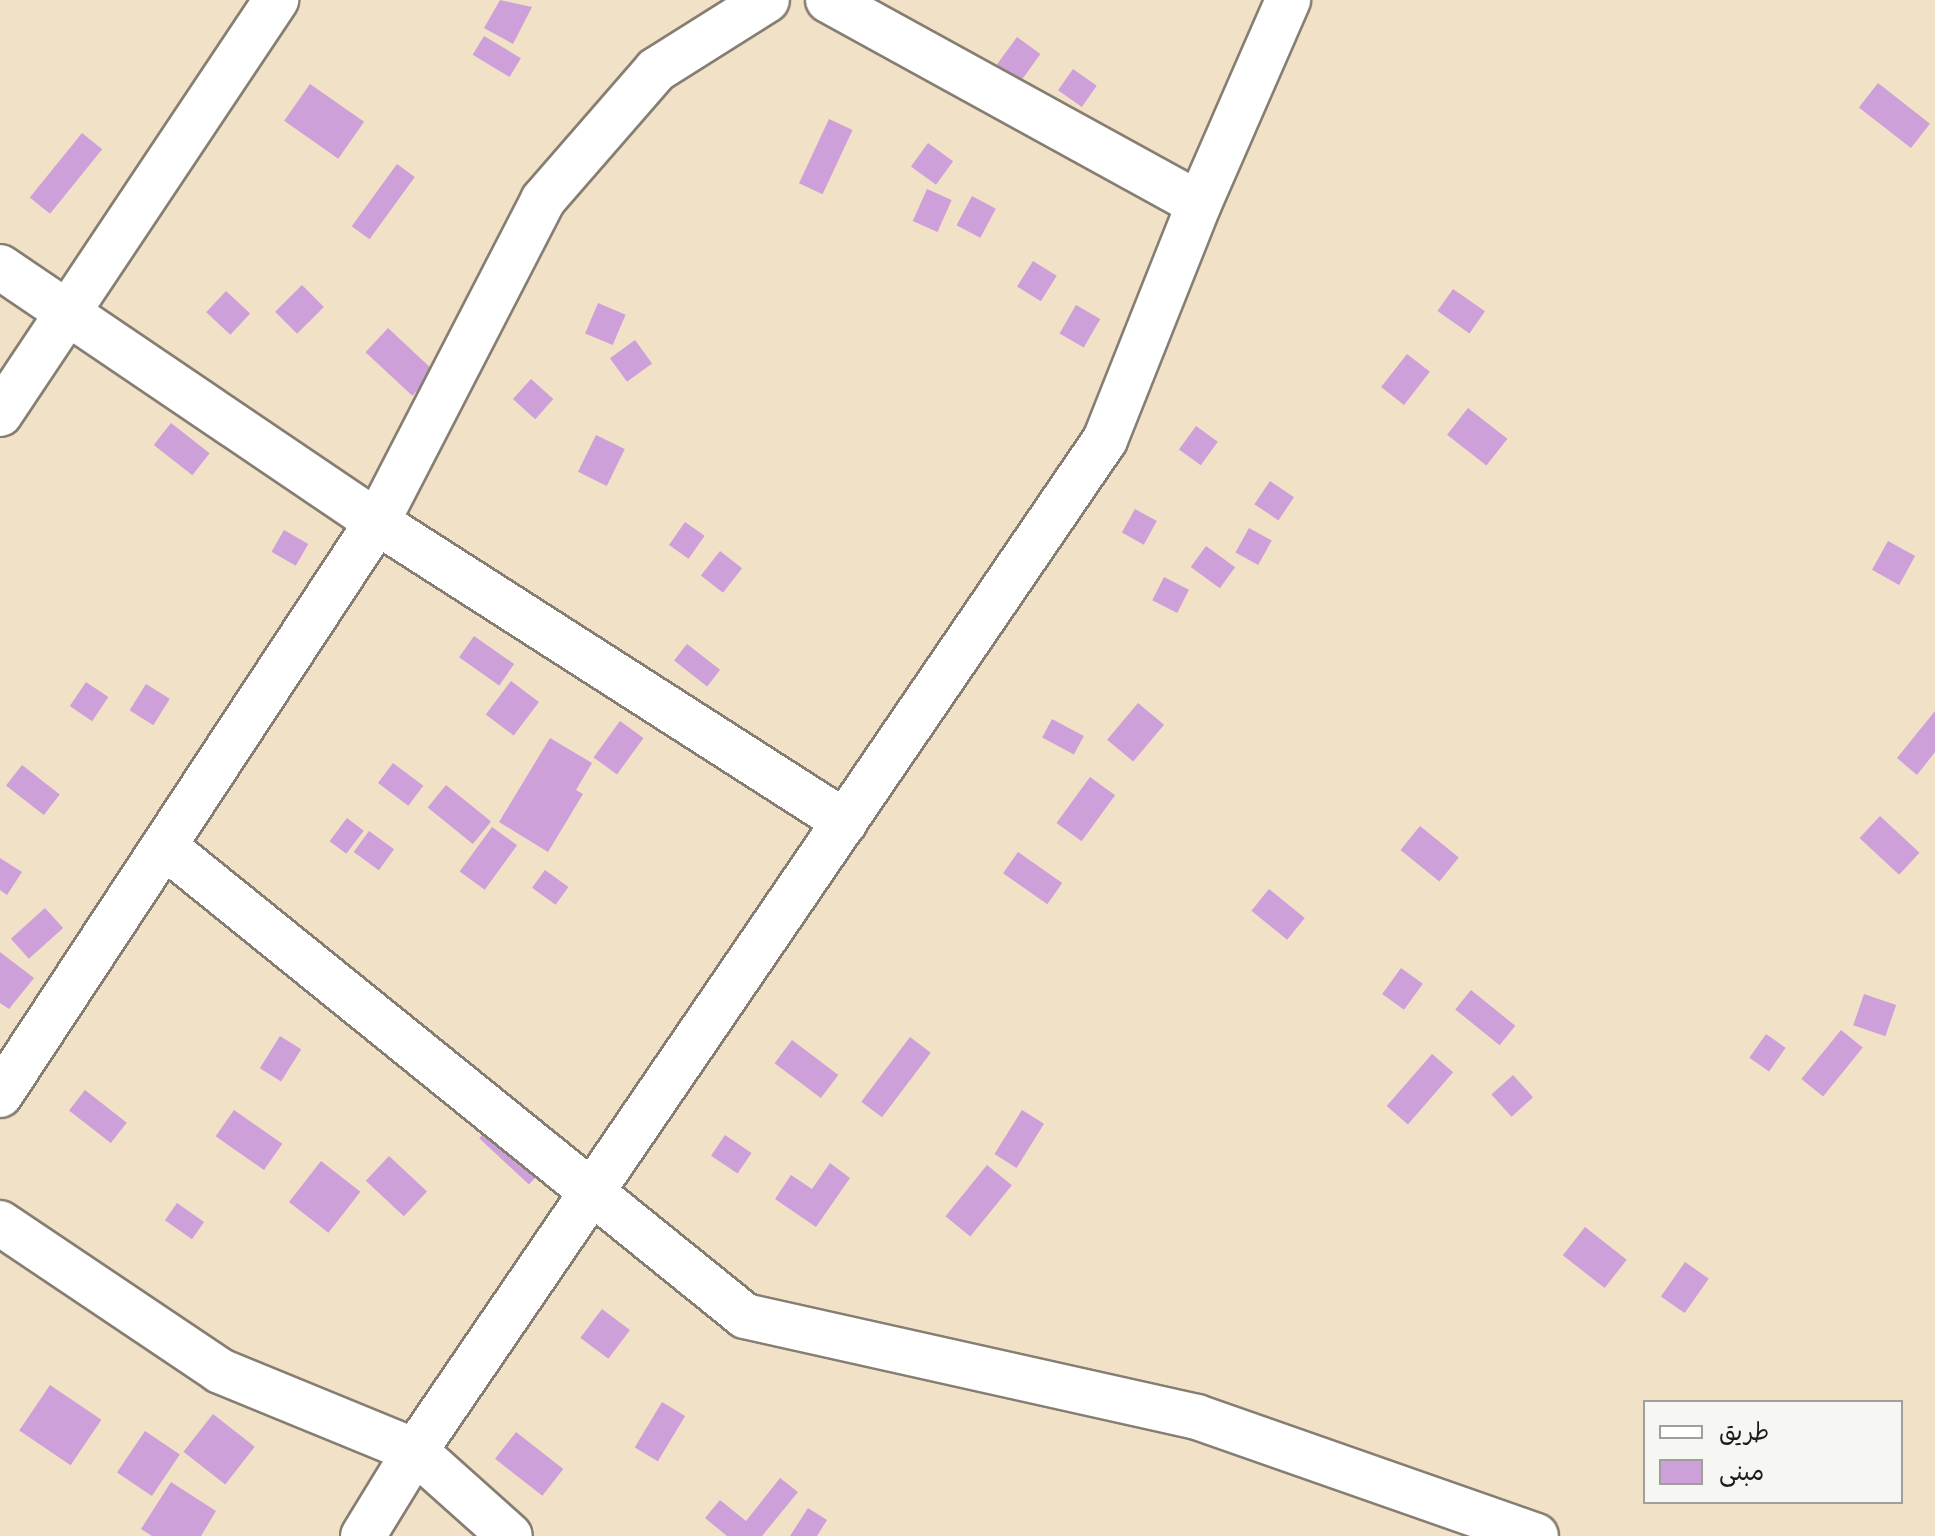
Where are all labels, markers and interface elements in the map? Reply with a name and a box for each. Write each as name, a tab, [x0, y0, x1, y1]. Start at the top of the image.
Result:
legend	[1643, 1400, 1903, 1504]
text: طريق	[1719, 1411, 1769, 1453]
text: مبنى	[1719, 1451, 1764, 1493]

